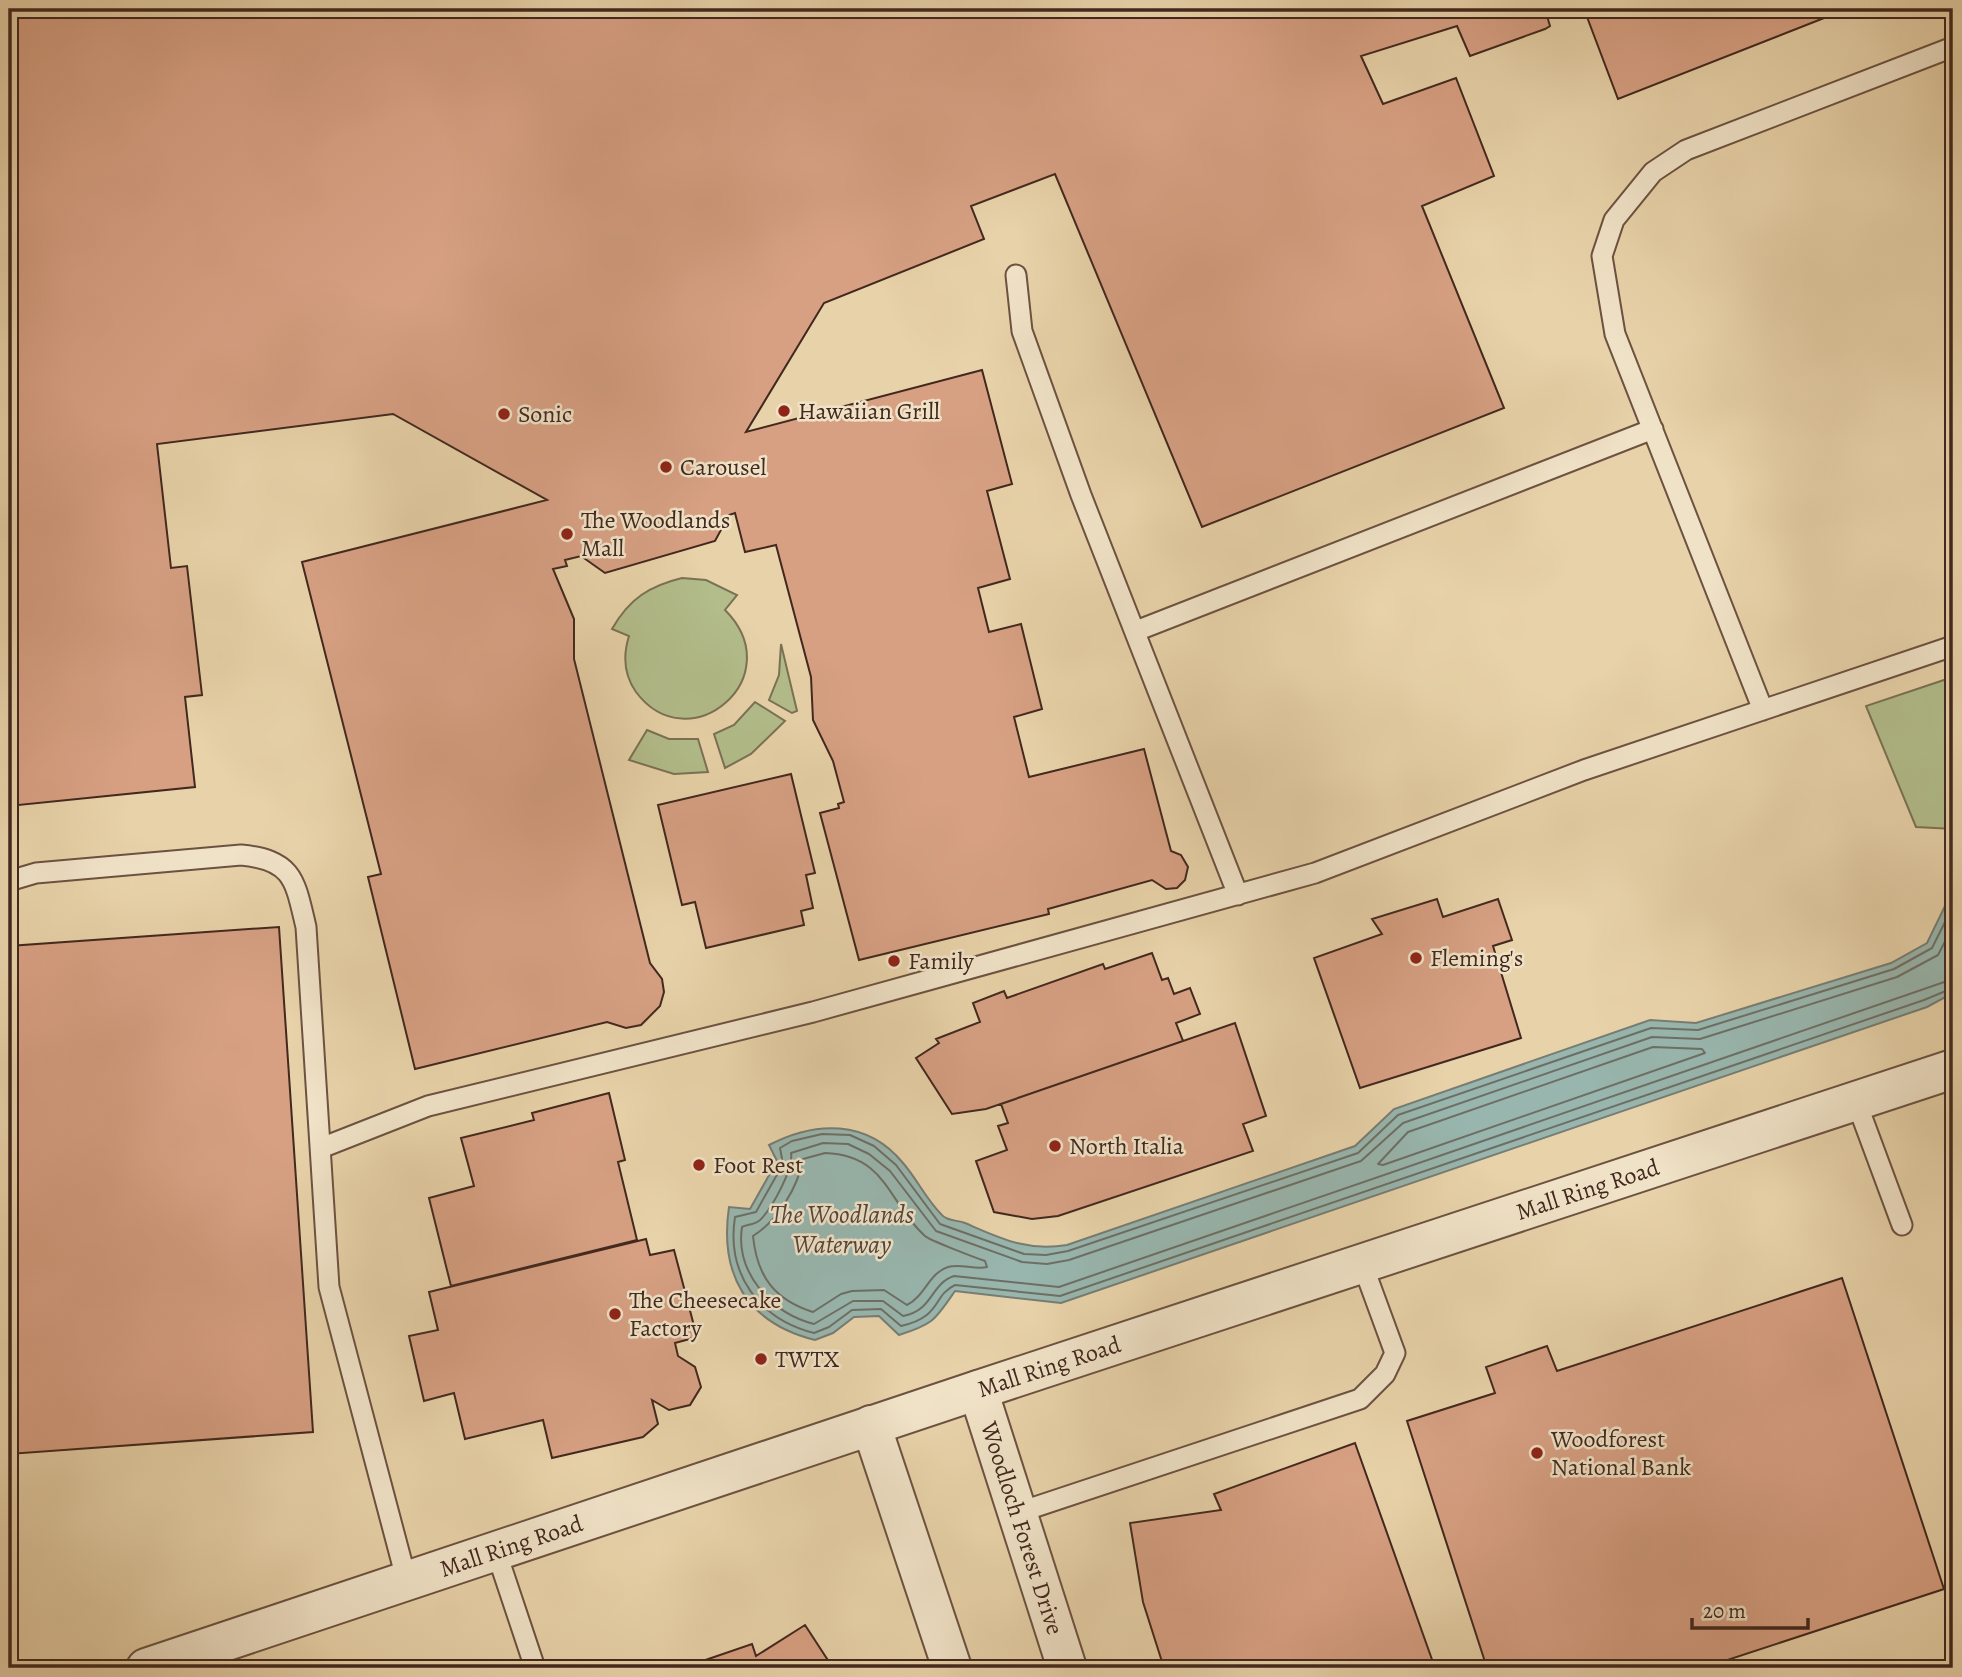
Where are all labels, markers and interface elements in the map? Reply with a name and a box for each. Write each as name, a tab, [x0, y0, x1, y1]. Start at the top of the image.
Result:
place label: Hawaiian Grill	[798, 395, 940, 427]
place label: Sonic	[518, 398, 572, 430]
marker: Hawaiian Grill	[776, 403, 792, 419]
marker: Sonic	[496, 406, 512, 422]
place label: Carousel	[680, 451, 766, 483]
marker: Carousel	[658, 459, 674, 475]
place label: The Woodlands Mall	[581, 504, 730, 564]
marker: The Woodlands Mall	[559, 526, 575, 542]
place label: Fleming's	[1430, 942, 1523, 974]
place label: Family	[908, 945, 974, 977]
marker: Fleming's	[1408, 950, 1424, 966]
marker: Family	[886, 953, 902, 969]
place label: North Italia	[1069, 1130, 1185, 1162]
marker: North Italia	[1047, 1138, 1063, 1154]
place label: Foot Rest	[713, 1149, 803, 1181]
street label: Mall Ring Road	[1512, 1151, 1663, 1228]
marker: Foot Rest	[691, 1157, 707, 1173]
water label: The Woodlands Waterway	[770, 1197, 914, 1262]
place label: The Cheesecake Factory	[629, 1284, 781, 1344]
marker: The Cheesecake Factory	[607, 1306, 623, 1322]
street label: Mall Ring Road	[973, 1328, 1125, 1405]
place label: TWTX	[775, 1343, 840, 1375]
marker: TWTX	[753, 1351, 769, 1367]
street label: Woodloch Forest Drive	[973, 1416, 1071, 1639]
place label: Woodforest National Bank	[1550, 1423, 1691, 1483]
marker: Woodforest National Bank	[1529, 1445, 1545, 1461]
street label: Mall Ring Road	[435, 1507, 587, 1585]
scale bar	[1692, 1586, 1808, 1630]
text: 20 m	[1703, 1597, 1746, 1625]

